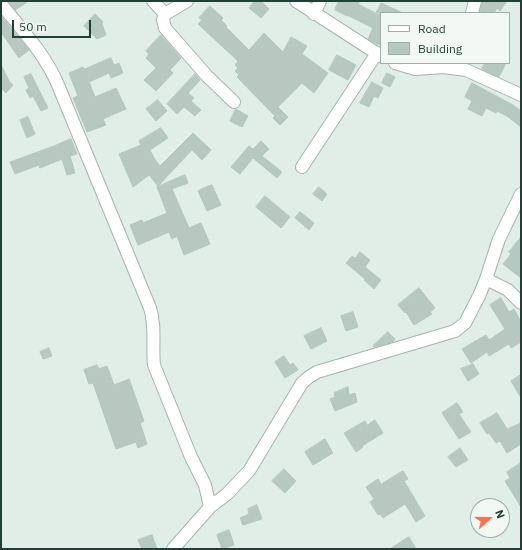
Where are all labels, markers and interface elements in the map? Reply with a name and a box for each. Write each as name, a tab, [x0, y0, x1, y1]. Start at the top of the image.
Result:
scale bar	[14, 12, 93, 38]
legend	[380, 12, 510, 64]
text: 50 m	[19, 19, 47, 34]
text: Road	[418, 21, 446, 36]
text: Building	[418, 41, 462, 56]
north arrow	[470, 498, 510, 538]
text: N	[492, 508, 508, 520]

